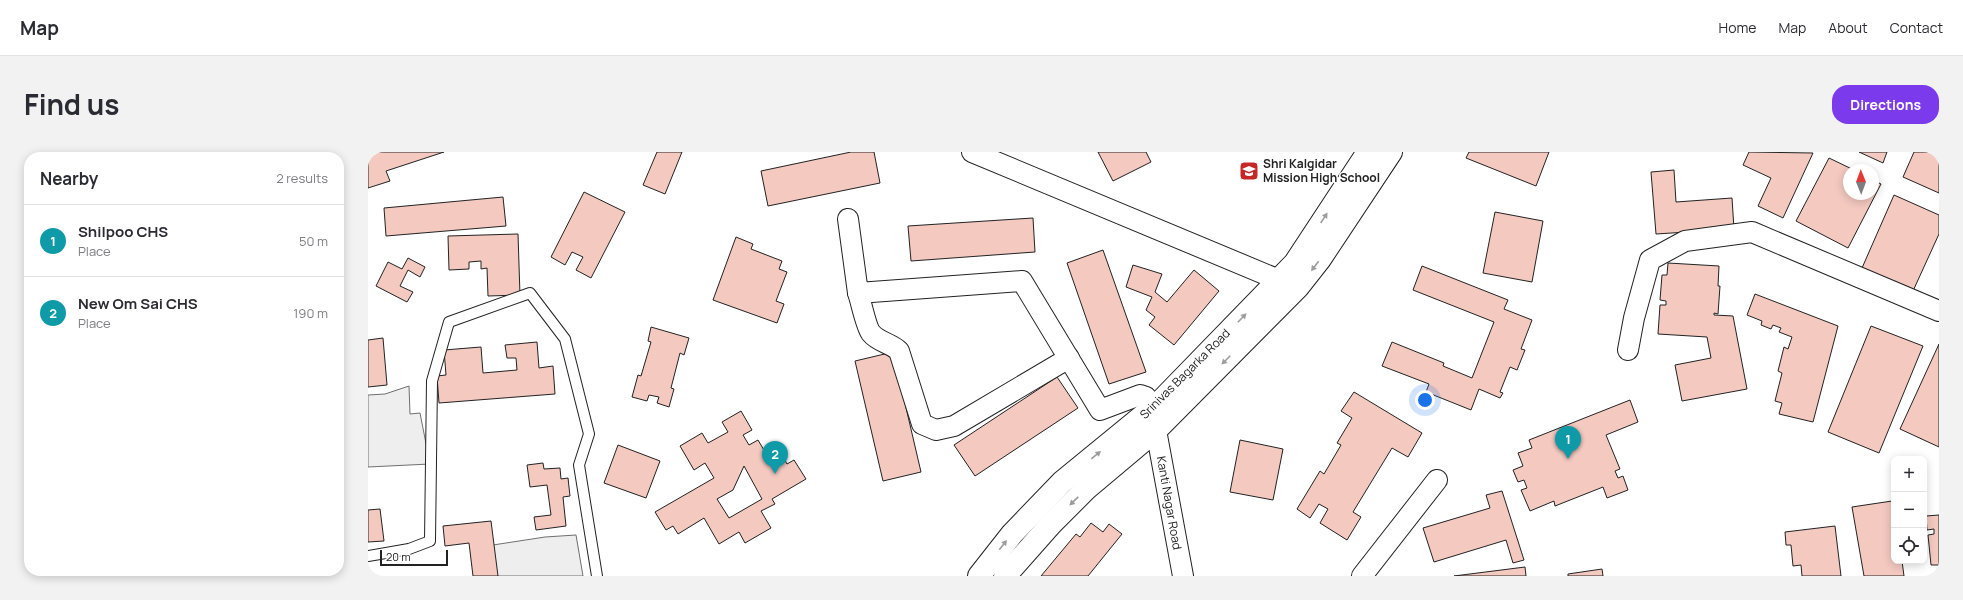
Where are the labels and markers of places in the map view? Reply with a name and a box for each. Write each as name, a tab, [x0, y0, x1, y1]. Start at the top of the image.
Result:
place label: Shri Kalgidar Mission High School	[1263, 155, 1380, 186]
school or university icon: Shri Kalgidar Mission High School	[1238, 160, 1260, 182]
pin: 1	[1555, 426, 1581, 459]
pin: 2	[762, 441, 788, 474]

